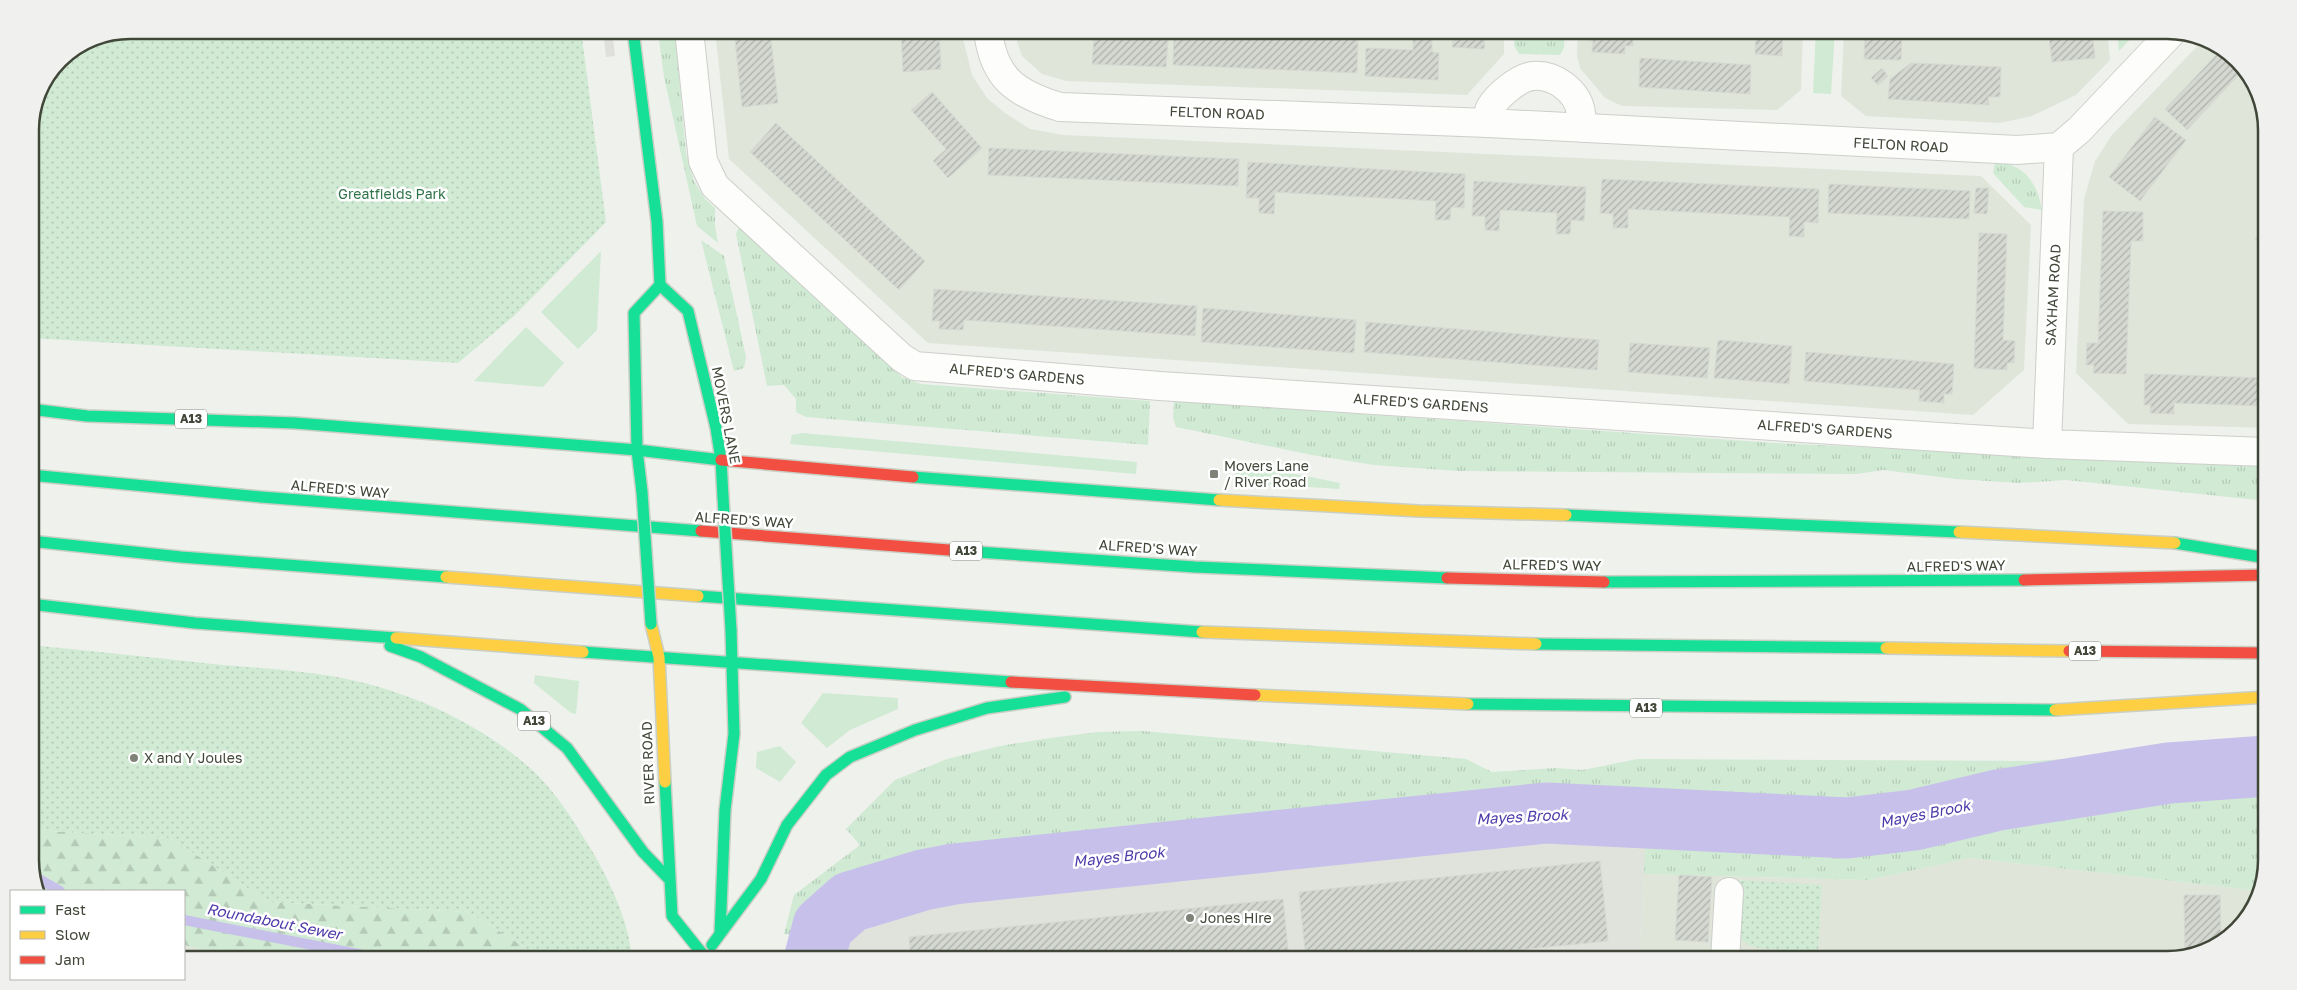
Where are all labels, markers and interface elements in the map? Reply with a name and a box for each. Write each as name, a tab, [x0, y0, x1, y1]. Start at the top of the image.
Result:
street label: FELTON ROAD	[1169, 102, 1265, 123]
street label: FELTON ROAD	[1853, 134, 1949, 155]
park label: Greatfields Park	[338, 185, 446, 202]
street label: SAXHAM ROAD	[2041, 244, 2064, 346]
street label: ALFRED'S GARDENS	[949, 359, 1085, 388]
street label: MOVERS LANE	[709, 365, 744, 465]
street label: ALFRED'S GARDENS	[1353, 389, 1489, 416]
road number: A13	[175, 409, 207, 428]
street label: ALFRED'S GARDENS	[1757, 415, 1893, 442]
place label: Movers Lane / River Road	[1224, 457, 1309, 490]
marker: Movers Lane / River Road	[1208, 468, 1220, 480]
street label: ALFRED'S WAY	[290, 476, 390, 501]
street label: ALFRED'S WAY	[694, 508, 794, 531]
street label: ALFRED'S WAY	[1098, 536, 1198, 559]
road number: A13	[950, 542, 982, 560]
street label: ALFRED'S WAY	[1503, 555, 1601, 574]
street label: ALFRED'S WAY	[1907, 556, 2005, 575]
road number: A13	[2069, 641, 2101, 660]
road number: A13	[1630, 698, 1662, 718]
road number: A13	[518, 711, 550, 730]
street label: RIVER ROAD	[638, 721, 657, 805]
place label: X and Y Joules	[144, 749, 242, 766]
marker: X and Y Joules	[128, 752, 140, 764]
water label: Mayes Brook	[1878, 795, 1973, 832]
water label: Mayes Brook	[1476, 805, 1570, 828]
water label: Mayes Brook	[1072, 842, 1167, 871]
legend	[10, 890, 185, 980]
water label: Roundabout Sewer	[205, 899, 345, 943]
text: Fast	[55, 900, 86, 918]
place label: Jones Hire	[1200, 909, 1272, 926]
marker: Jones Hire	[1184, 912, 1196, 924]
text: Slow	[55, 925, 90, 943]
text: Jam	[55, 950, 85, 968]

